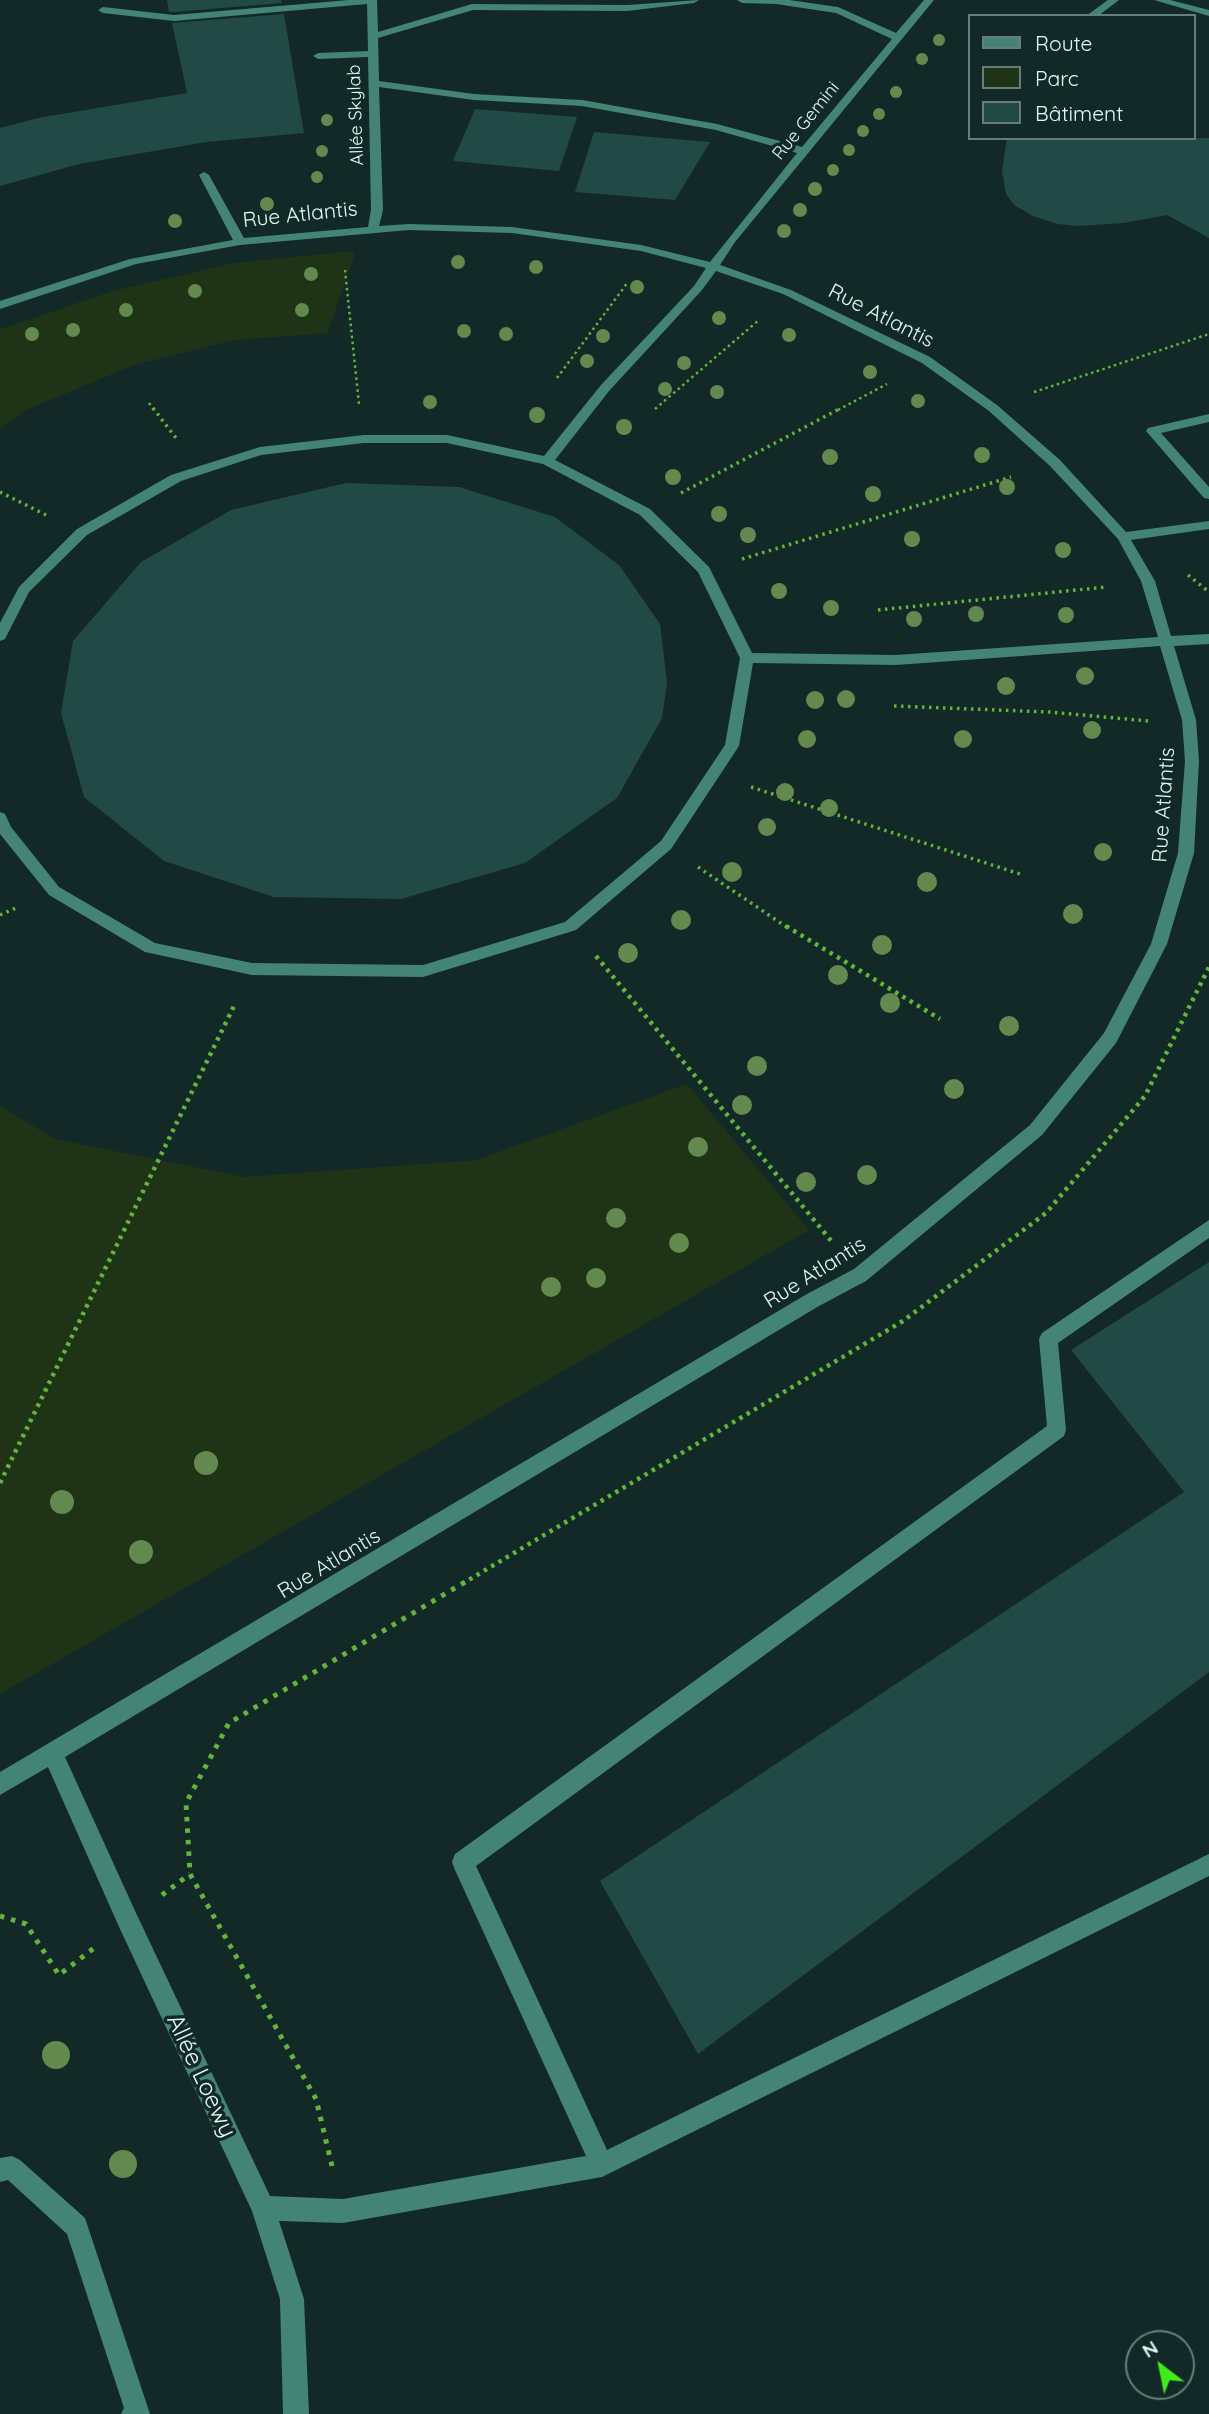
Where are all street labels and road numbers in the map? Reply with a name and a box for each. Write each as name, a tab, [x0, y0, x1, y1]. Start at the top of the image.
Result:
street label: Allée Skylab	[343, 64, 369, 166]
street label: Rue Gemini	[768, 78, 844, 164]
street label: Rue Atlantis	[241, 196, 359, 234]
street label: Rue Atlantis	[824, 279, 938, 353]
street label: Rue Atlantis	[1147, 747, 1181, 863]
street label: Rue Atlantis	[759, 1232, 871, 1314]
street label: Rue Atlantis	[273, 1524, 385, 1604]
street label: Allée Loewy	[160, 2010, 242, 2142]

